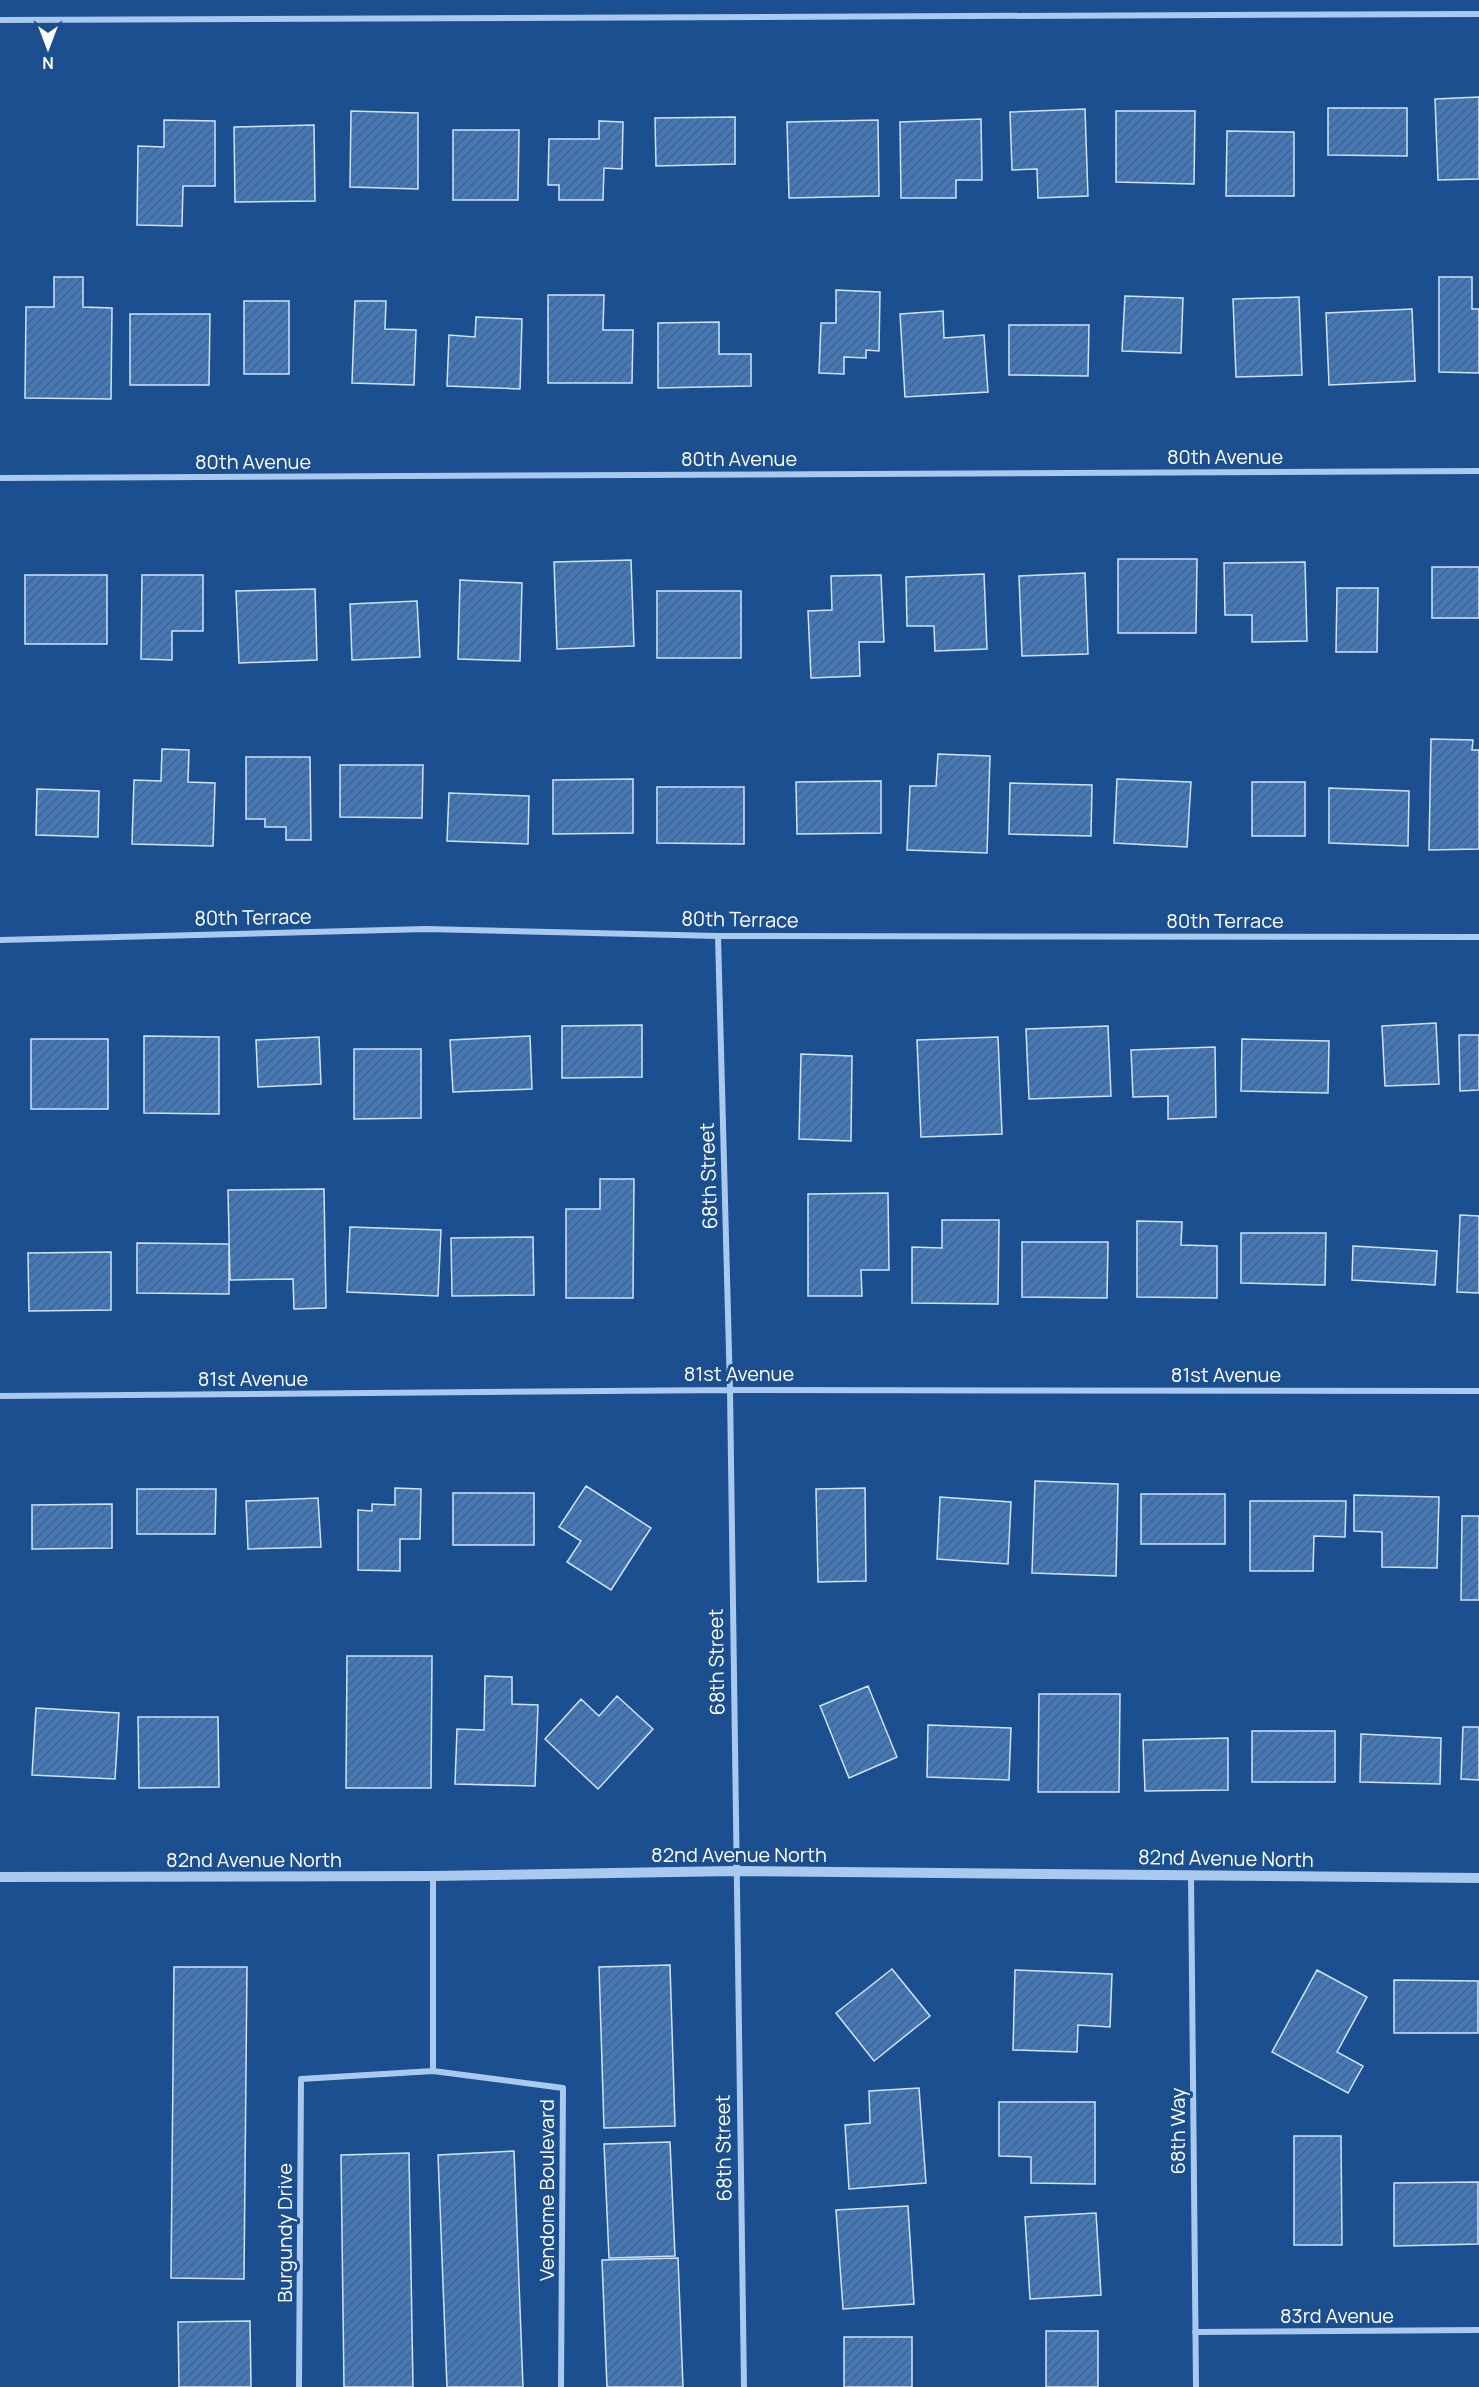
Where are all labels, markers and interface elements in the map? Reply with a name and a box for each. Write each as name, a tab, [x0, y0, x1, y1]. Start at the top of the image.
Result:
north arrow	[18, 18, 78, 78]
text: N	[42, 52, 54, 74]
street label: 80th Avenue	[1167, 443, 1283, 470]
street label: 80th Avenue	[681, 445, 797, 472]
street label: 80th Avenue	[195, 448, 311, 475]
street label: 80th Terrace	[194, 902, 312, 932]
street label: 80th Terrace	[681, 904, 799, 934]
street label: 80th Terrace	[1166, 907, 1284, 934]
street label: 68th Street	[693, 1122, 723, 1230]
street label: 81st Avenue	[684, 1360, 794, 1387]
street label: 81st Avenue	[1171, 1361, 1281, 1388]
street label: 81st Avenue	[198, 1365, 308, 1392]
street label: 68th Street	[702, 1608, 730, 1716]
street label: 82nd Avenue North	[651, 1841, 827, 1868]
street label: 82nd Avenue North	[1138, 1843, 1314, 1873]
street label: 82nd Avenue North	[166, 1846, 342, 1873]
street label: 68th Way	[1164, 2087, 1191, 2174]
street label: 68th Street	[709, 2094, 737, 2202]
street label: Vendome Boulevard	[533, 2099, 560, 2281]
street label: Burgundy Drive	[271, 2163, 298, 2303]
street label: 83rd Avenue	[1280, 2302, 1394, 2329]

